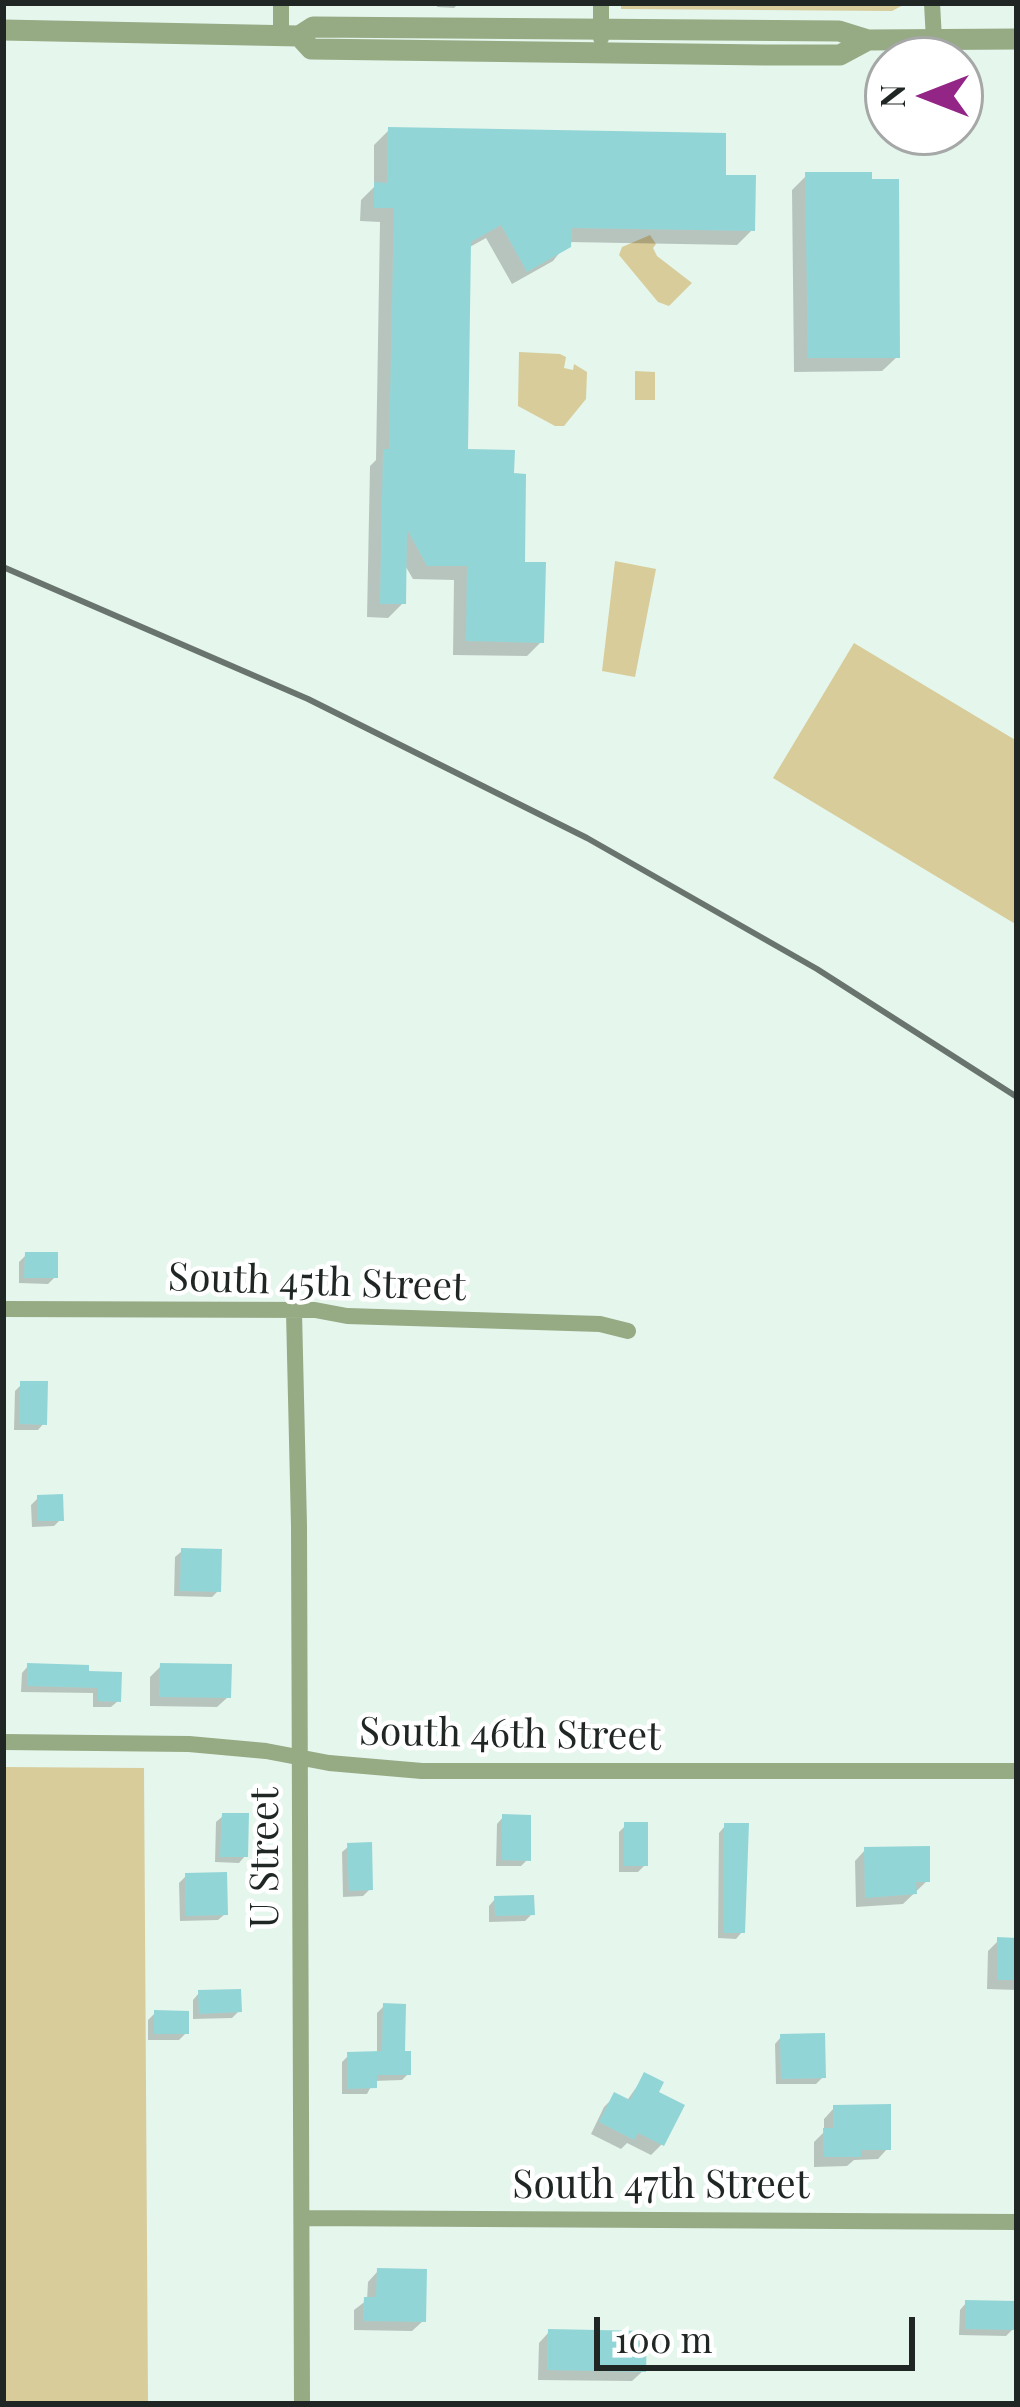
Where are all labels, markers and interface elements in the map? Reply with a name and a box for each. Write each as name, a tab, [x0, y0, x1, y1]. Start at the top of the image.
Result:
north arrow	[864, 36, 984, 156]
text: N	[869, 84, 913, 108]
street label: South 45th Street	[167, 1254, 467, 1312]
street label: South 46th Street	[359, 1709, 661, 1761]
street label: U Street	[243, 1787, 289, 1929]
street label: South 47th Street	[512, 2163, 810, 2209]
scale bar	[600, 2293, 921, 2367]
text: 100 m	[615, 2314, 712, 2362]

